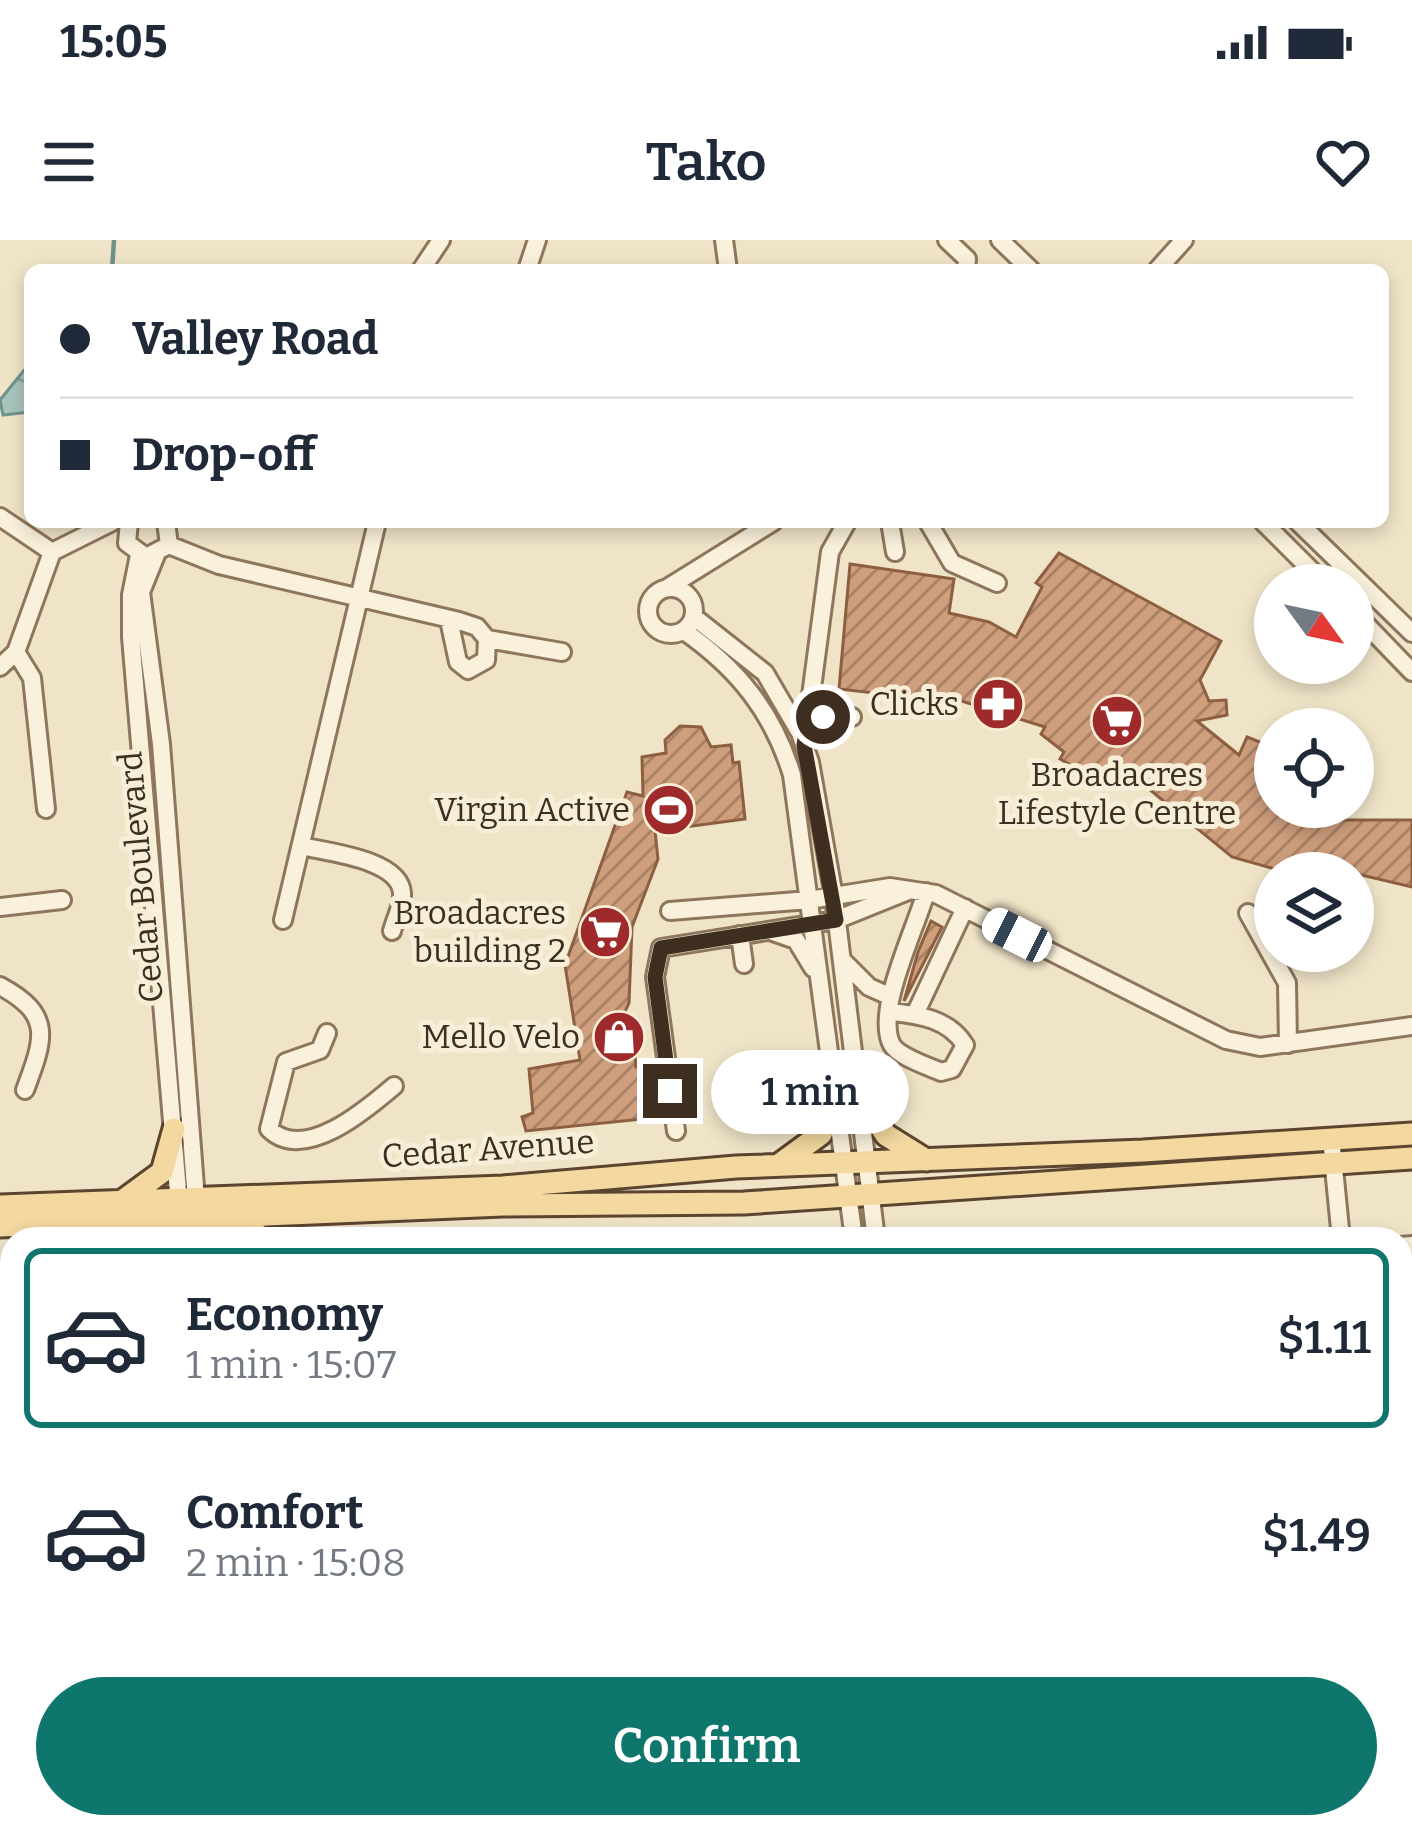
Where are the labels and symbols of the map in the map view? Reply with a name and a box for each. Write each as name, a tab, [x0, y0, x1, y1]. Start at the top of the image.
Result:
north arrow	[1254, 564, 1374, 684]
pharmacy icon: Clicks	[970, 676, 1026, 732]
place label: Clicks	[870, 684, 959, 724]
route start	[796, 690, 850, 744]
supermarket icon: Broadacres Lifestyle Centre	[1089, 693, 1145, 749]
street label: Cedar Boulevard	[110, 750, 172, 1004]
place label: Broadacres Lifestyle Centre	[998, 755, 1236, 833]
sports icon: Virgin Active	[641, 782, 697, 838]
place label: Virgin Active	[434, 790, 630, 830]
place label: Broadacres building 2	[393, 893, 566, 971]
car	[977, 903, 1057, 967]
supermarket icon: Broadacres building 2	[577, 904, 633, 960]
shop icon: Mello Velo	[591, 1009, 647, 1065]
place label: Mello Velo	[422, 1017, 580, 1057]
callout: 1 min	[712, 1049, 910, 1133]
route end	[643, 1064, 697, 1118]
street label: Cedar Avenue	[380, 1122, 596, 1176]

